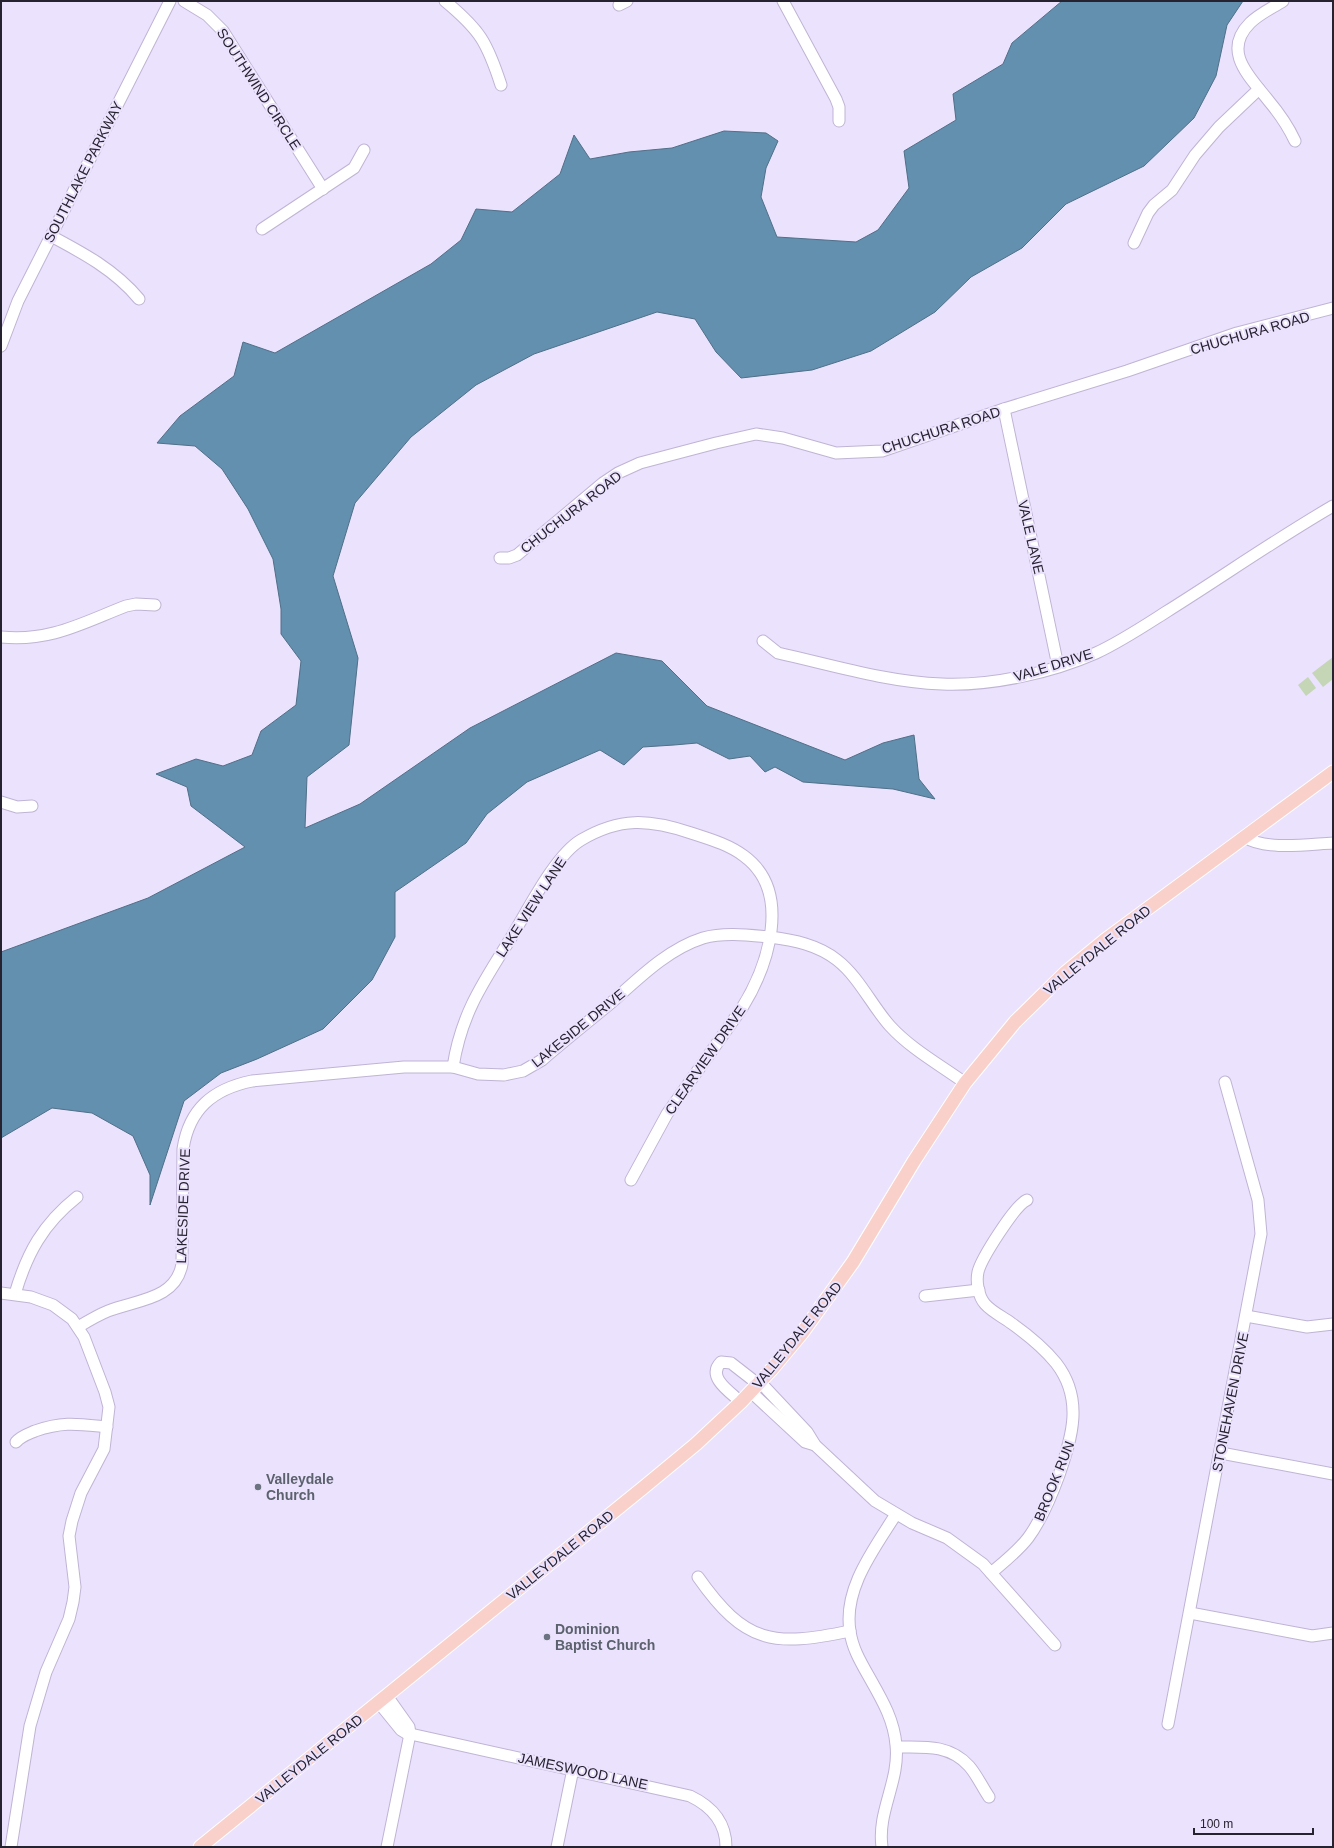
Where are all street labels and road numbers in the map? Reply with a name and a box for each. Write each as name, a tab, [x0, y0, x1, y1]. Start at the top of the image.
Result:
street label: SOUTHWIND CIRCLE	[214, 25, 304, 153]
street label: SOUTHLAKE PARKWAY	[40, 98, 126, 245]
street label: CHUCHURA ROAD	[1188, 308, 1312, 358]
street label: CHUCHURA ROAD	[880, 403, 1002, 457]
street label: CHUCHURA ROAD	[517, 468, 625, 556]
street label: VALE LANE	[1015, 499, 1047, 575]
street label: VALE DRIVE	[1012, 645, 1094, 685]
street label: LAKE VIEW LANE	[493, 854, 569, 960]
street label: VALLEYDALE ROAD	[1040, 902, 1154, 998]
street label: LAKESIDE DRIVE	[528, 986, 628, 1070]
street label: CLEARVIEW DRIVE	[661, 1003, 749, 1117]
street label: LAKESIDE DRIVE	[173, 1148, 193, 1264]
street label: VALLEYDALE ROAD	[749, 1278, 845, 1392]
street label: STONEHAVEN DRIVE	[1209, 1331, 1251, 1473]
street label: BROOK RUN	[1031, 1439, 1077, 1523]
street label: VALLEYDALE ROAD	[503, 1507, 617, 1603]
street label: VALLEYDALE ROAD	[252, 1711, 366, 1807]
street label: JAMESWOOD LANE	[517, 1749, 649, 1793]

